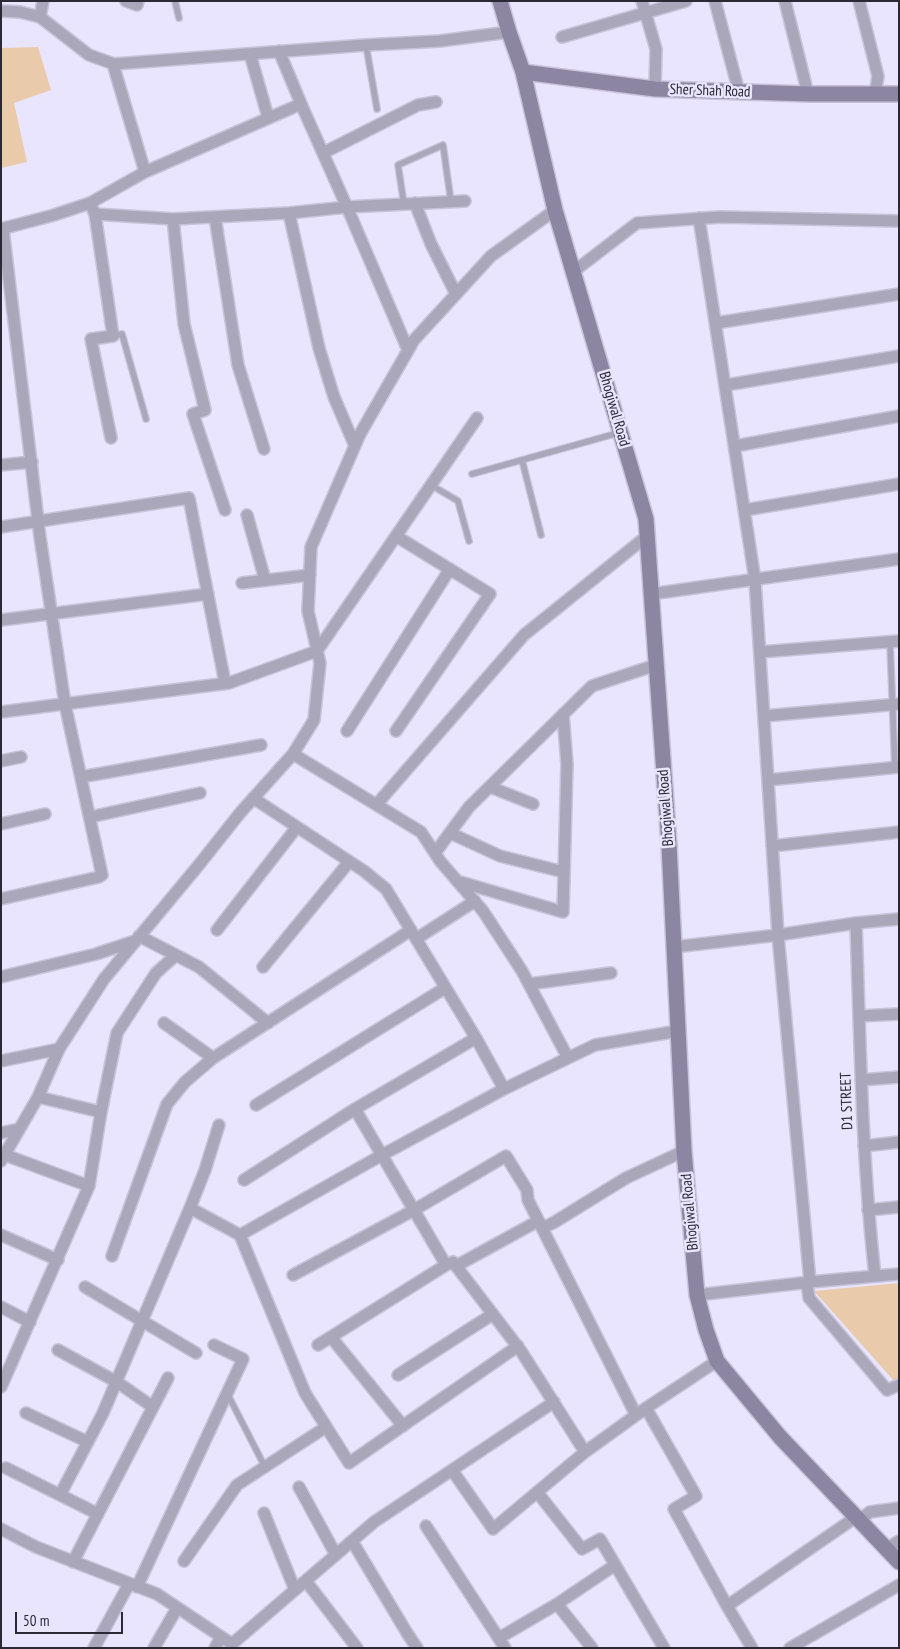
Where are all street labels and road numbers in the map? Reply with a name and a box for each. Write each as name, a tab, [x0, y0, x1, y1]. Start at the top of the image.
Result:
street label: Sher Shah Road	[669, 81, 751, 101]
street label: Bhogiwal Road	[595, 370, 633, 448]
street label: Bhogiwal Road	[654, 769, 678, 847]
street label: D1 STREET	[837, 1072, 857, 1130]
street label: Bhogiwal Road	[678, 1173, 702, 1251]

